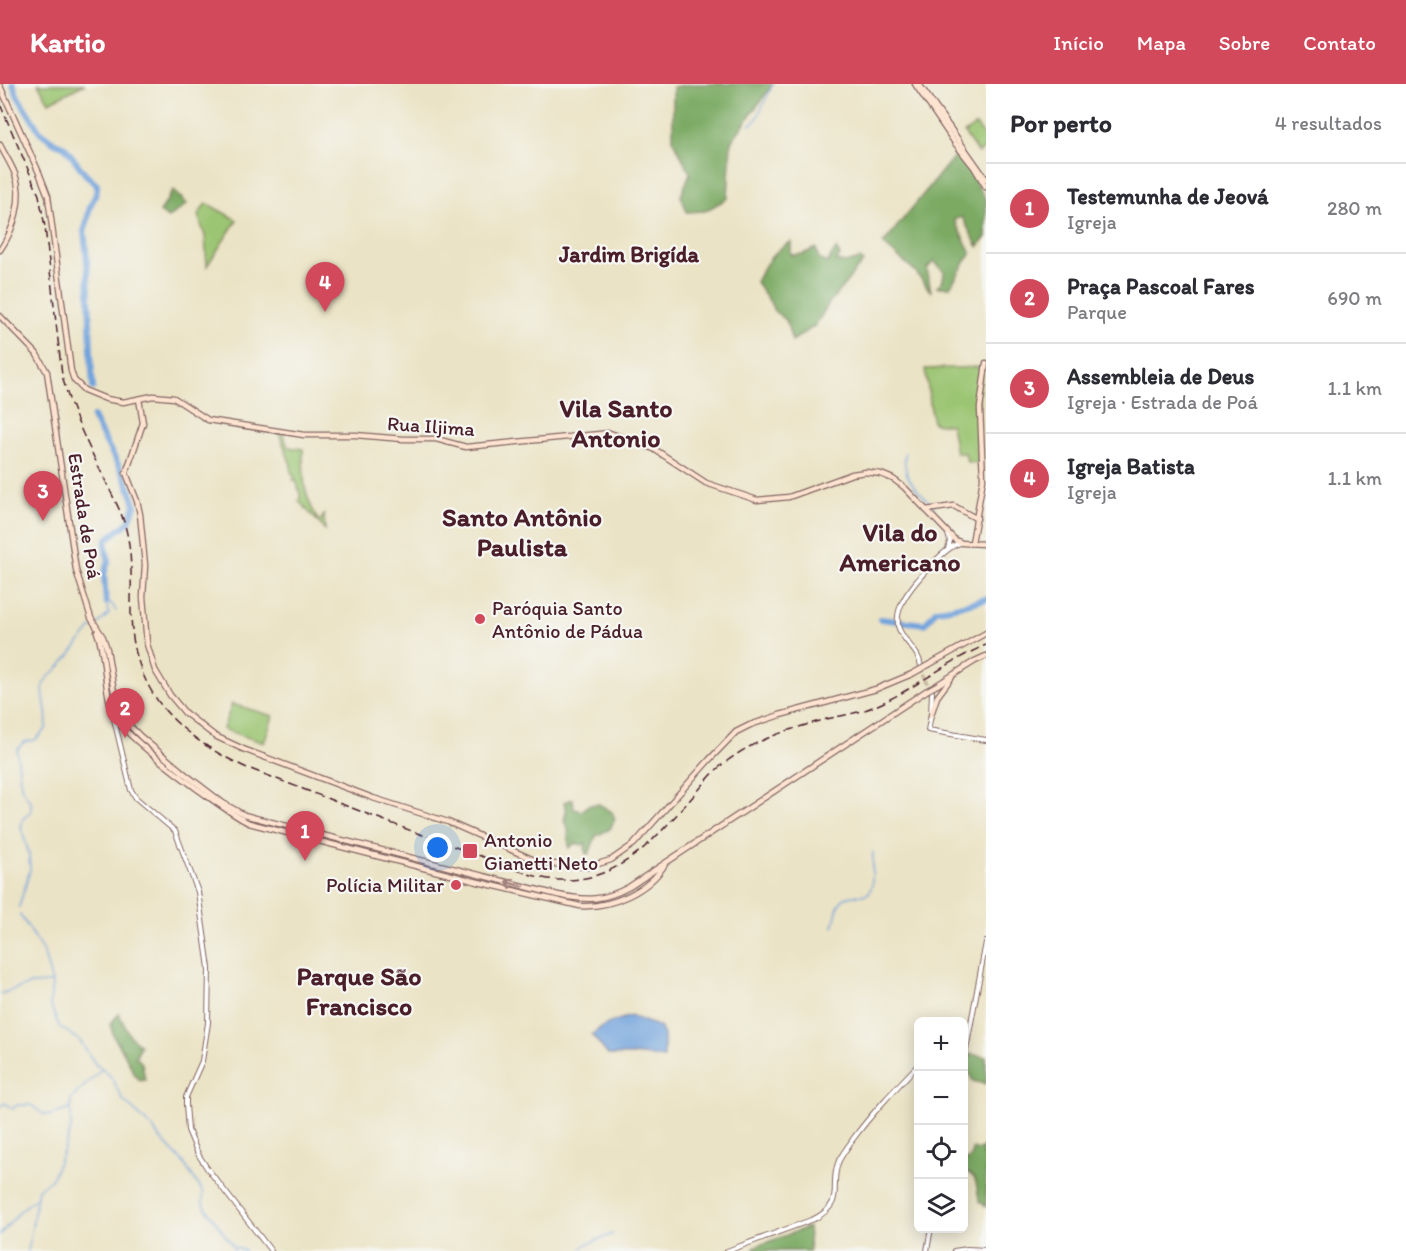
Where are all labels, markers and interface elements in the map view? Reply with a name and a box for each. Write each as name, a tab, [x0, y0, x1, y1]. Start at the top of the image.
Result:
text: Kartio	[30, 25, 105, 59]
text: Início	[1053, 30, 1104, 55]
text: Mapa	[1137, 30, 1186, 55]
text: Sobre	[1219, 30, 1270, 55]
text: Contato	[1303, 30, 1376, 55]
text: Por perto	[1010, 107, 1112, 139]
text: 4 resultados	[1275, 111, 1382, 135]
text: Testemunha de Jeová	[1067, 183, 1269, 210]
text: 1	[1025, 196, 1034, 220]
text: 280 m	[1327, 196, 1382, 220]
text: Igreja	[1067, 210, 1117, 234]
district label: Jardim Brigída	[558, 241, 700, 268]
pin: 4	[306, 262, 344, 312]
text: Praça Pascoal Fares	[1067, 273, 1255, 300]
text: 2	[1024, 286, 1035, 310]
text: 690 m	[1327, 286, 1382, 310]
text: Parque	[1067, 300, 1127, 324]
text: Assembleia de Deus	[1067, 363, 1254, 390]
text: 3	[1024, 376, 1035, 400]
text: 1.1 km	[1328, 376, 1382, 400]
text: Igreja · Estrada de Poá	[1067, 390, 1258, 414]
district label: Vila Santo Antonio	[559, 392, 673, 454]
street label: Rua Iljima	[386, 411, 476, 441]
street label: Estrada de Poá	[63, 451, 107, 581]
text: Igreja Batista	[1067, 453, 1195, 480]
text: 4	[1023, 466, 1036, 490]
text: 1.1 km	[1328, 466, 1382, 490]
pin: 3	[24, 472, 63, 521]
text: Igreja	[1067, 480, 1117, 504]
district label: Santo Antônio Paulista	[442, 501, 602, 563]
district label: Vila do Americano	[839, 516, 960, 578]
place label: Paróquia Santo Antônio de Pádua	[492, 596, 643, 643]
marker: Paróquia Santo Antônio de Pádua	[473, 612, 487, 626]
pin: 2	[106, 688, 144, 738]
pin: 1	[286, 812, 324, 861]
place label: Antonio Gianetti Neto	[484, 828, 598, 875]
your location	[423, 833, 452, 862]
marker: Antonio Gianetti Neto	[461, 842, 479, 860]
place label: Polícia Militar	[326, 873, 444, 897]
one-way arrow	[505, 877, 524, 889]
marker: Polícia Militar	[449, 878, 463, 892]
district label: Parque São Francisco	[296, 960, 422, 1022]
map controls	[914, 1017, 968, 1233]
button: +	[914, 1017, 968, 1071]
button: −	[914, 1071, 968, 1125]
button: locate	[914, 1125, 968, 1179]
button: layers	[914, 1179, 968, 1233]

